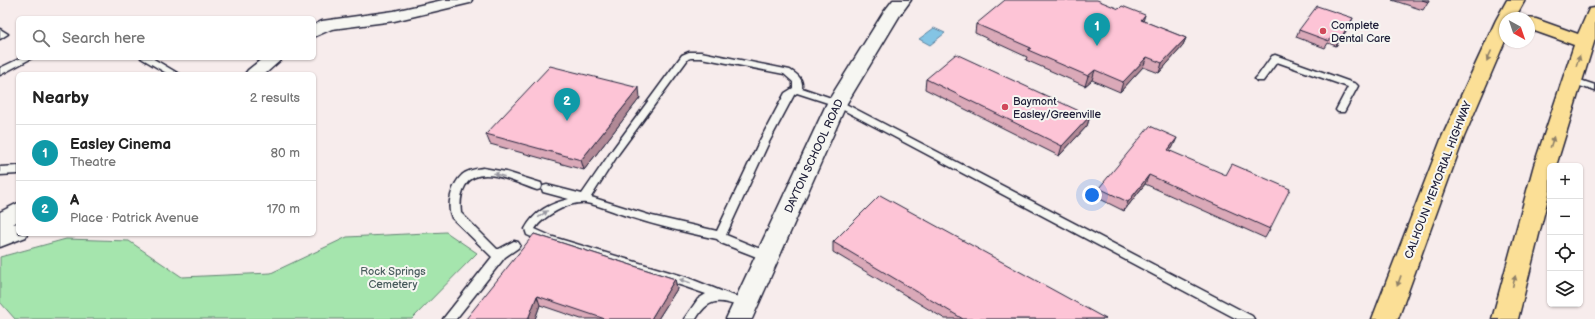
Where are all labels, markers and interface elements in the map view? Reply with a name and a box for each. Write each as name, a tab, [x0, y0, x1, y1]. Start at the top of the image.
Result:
north arrow	[1499, 12, 1535, 48]
pin: 1	[1084, 13, 1110, 46]
search box	[16, 16, 316, 60]
place label: Complete Dental Care	[1331, 19, 1391, 45]
marker: Complete Dental Care	[1318, 26, 1328, 36]
icon: search	[30, 27, 52, 49]
text: Search here	[62, 29, 145, 48]
one-way arrow	[1486, 50, 1492, 62]
one-way arrow	[1575, 55, 1581, 67]
text: Nearby	[32, 88, 89, 108]
pin: 2	[554, 88, 580, 121]
text: 2 results	[250, 90, 300, 106]
place label: Baymont Easley/Greenville	[1013, 95, 1101, 121]
street label: DAYTON SCHOOL ROAD	[782, 97, 846, 215]
street label: CALHOUN MEMORIAL HIGHWAY	[1402, 99, 1474, 261]
marker: Baymont Easley/Greenville	[1000, 102, 1010, 112]
text: Easley Cinema	[70, 135, 171, 154]
one-way arrow	[1549, 136, 1555, 148]
text: 1	[42, 145, 48, 161]
text: 80 m	[271, 145, 300, 161]
text: Theatre	[70, 154, 116, 170]
map controls	[1547, 163, 1583, 307]
button: +	[1547, 163, 1583, 199]
one-way arrow	[493, 172, 505, 178]
your location	[1082, 185, 1102, 205]
text: A	[70, 191, 79, 210]
button: −	[1547, 199, 1583, 235]
text: 2	[41, 201, 49, 217]
text: 170 m	[267, 201, 300, 217]
text: Place · Patrick Avenue	[70, 210, 199, 226]
one-way arrow	[538, 210, 549, 218]
button: locate	[1547, 235, 1583, 271]
park label: Rock Springs Cemetery	[360, 265, 426, 291]
button: layers	[1547, 271, 1583, 307]
one-way arrow	[1396, 275, 1402, 287]
one-way arrow	[1512, 275, 1518, 287]
one-way arrow	[678, 278, 690, 284]

